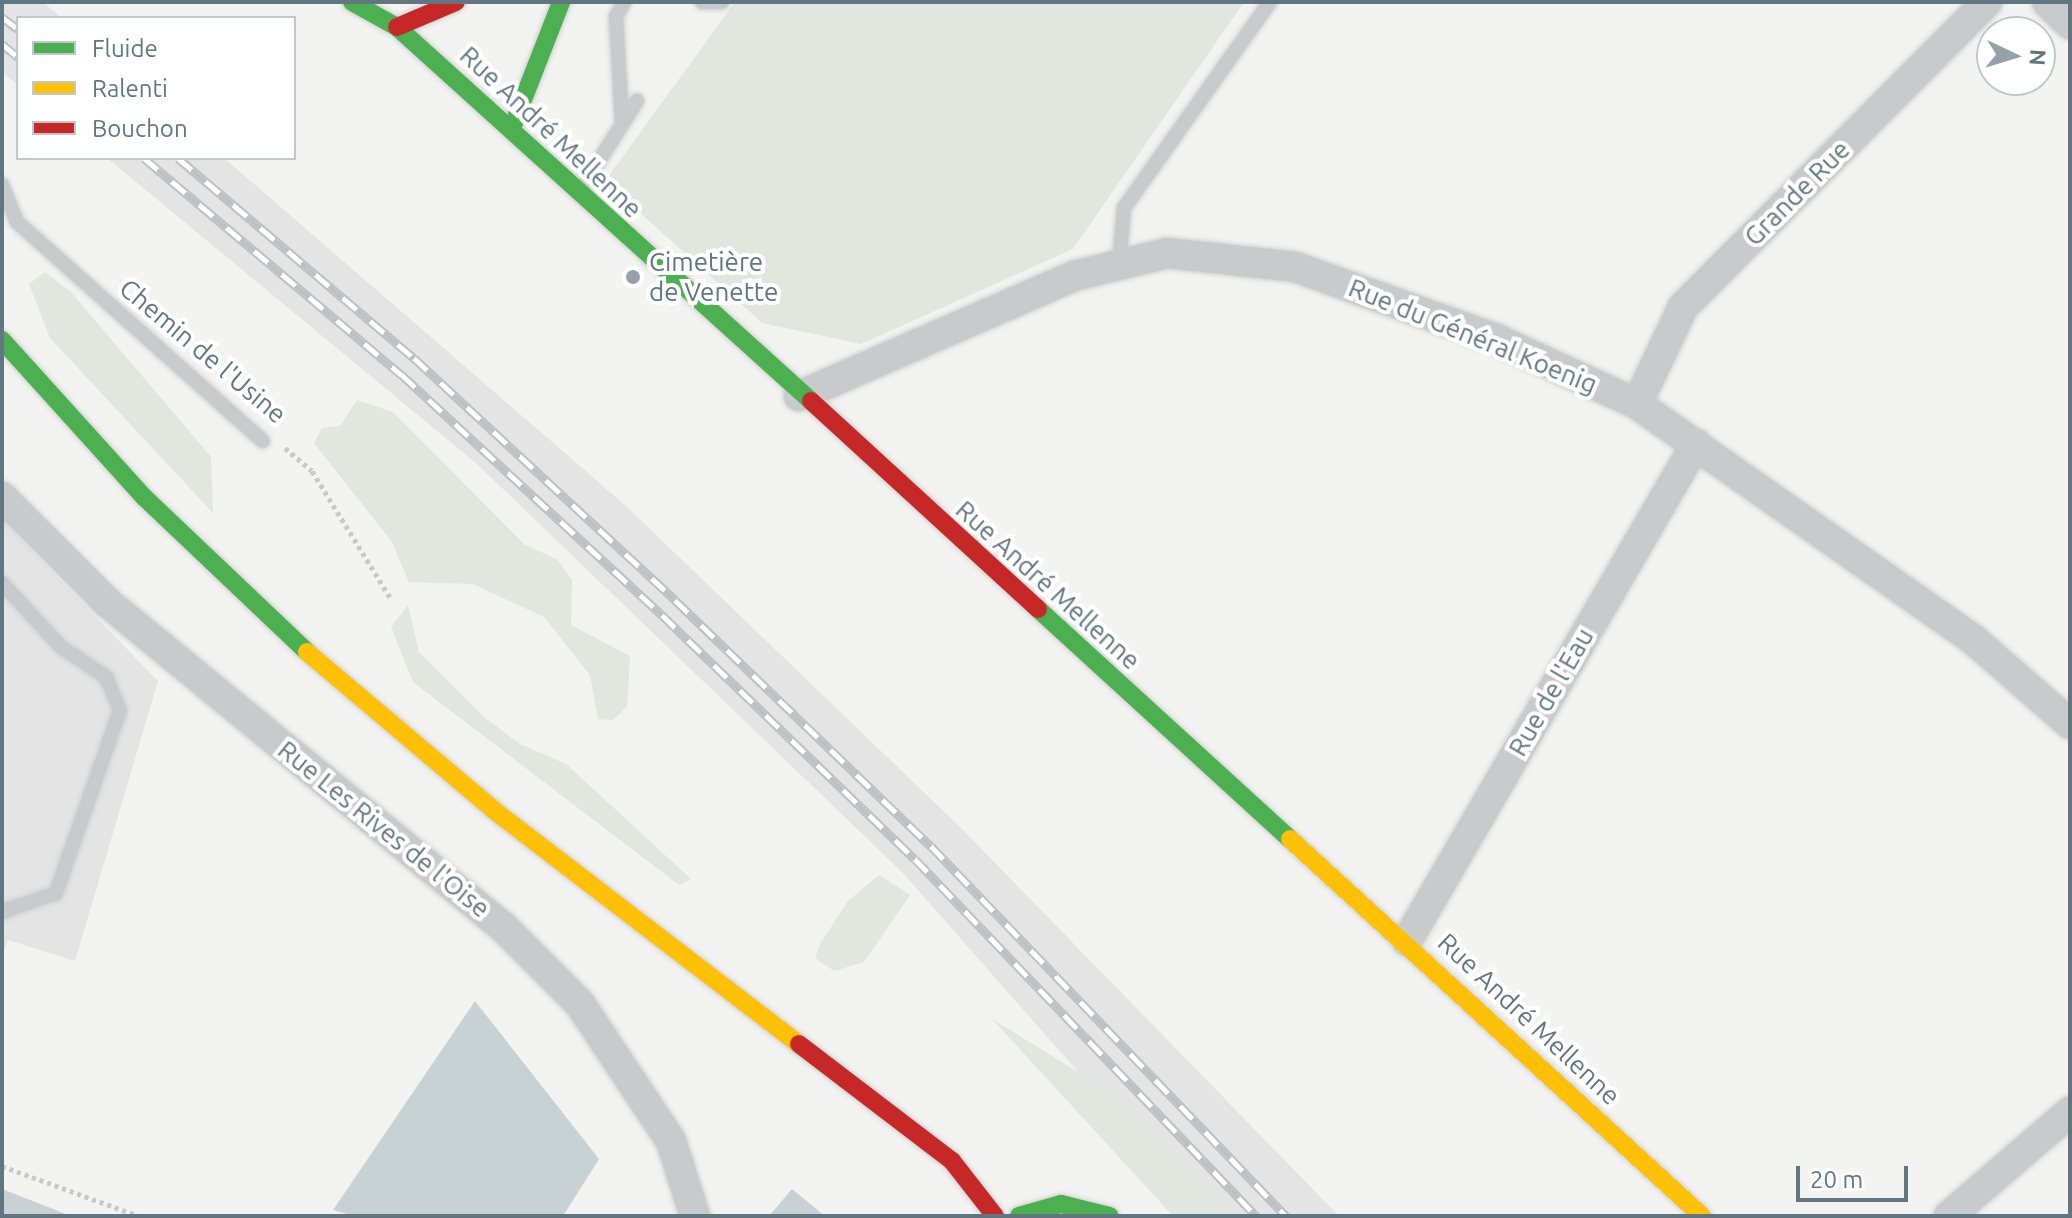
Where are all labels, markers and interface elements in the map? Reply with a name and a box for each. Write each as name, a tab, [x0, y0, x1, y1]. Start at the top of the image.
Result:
legend	[16, 16, 296, 160]
north arrow	[1976, 16, 2056, 96]
text: Fluide	[92, 35, 158, 62]
street label: Rue André Mellenne	[454, 40, 648, 224]
text: N	[2025, 48, 2051, 67]
text: Ralenti	[92, 75, 168, 102]
text: Bouchon	[92, 115, 188, 142]
street label: Grande Rue	[1738, 134, 1856, 252]
place label: Cimetière de Venette	[649, 246, 778, 308]
marker: Cimetière de Venette	[624, 268, 642, 286]
street label: Chemin de l'Usine	[113, 272, 293, 430]
street label: Rue du Général Koenig	[1344, 272, 1602, 400]
street label: Rue André Mellenne	[949, 494, 1147, 676]
street label: Rue de l'Eau	[1502, 622, 1600, 762]
street label: Rue Les Rives de l'Oise	[272, 734, 496, 924]
street label: Rue André Mellenne	[1432, 927, 1626, 1111]
scale bar	[1800, 1150, 1912, 1200]
text: 20 m	[1810, 1166, 1863, 1193]

